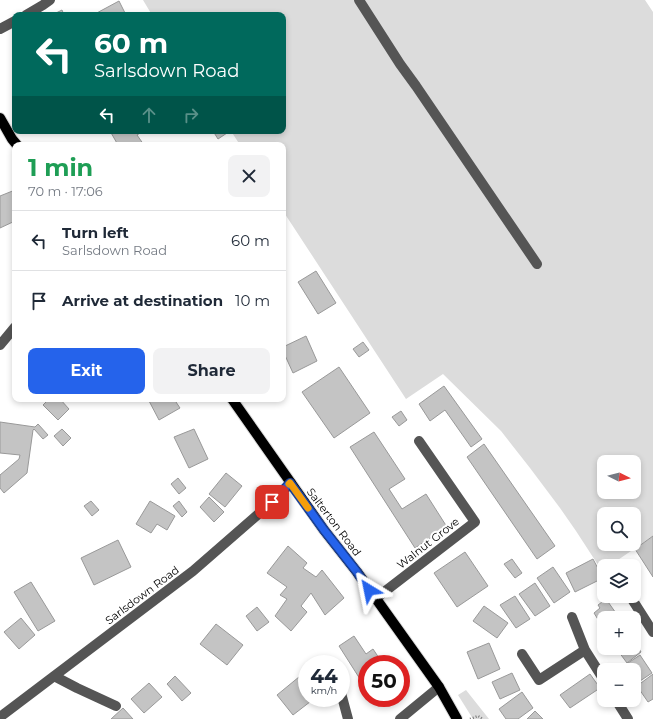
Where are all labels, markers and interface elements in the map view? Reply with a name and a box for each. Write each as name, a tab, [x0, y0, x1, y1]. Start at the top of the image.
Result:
text: 60 m	[94, 26, 168, 60]
icon: left	[28, 28, 80, 80]
text: Sarlsdown Road	[94, 60, 239, 82]
icon: left	[96, 104, 118, 126]
icon: ahead	[138, 104, 160, 126]
icon: right	[180, 104, 202, 126]
text: 1 min	[28, 153, 93, 182]
button: close	[228, 155, 270, 197]
text: 70 m · 17:06	[28, 183, 103, 199]
text: Turn left	[62, 223, 129, 242]
icon: left	[28, 230, 50, 252]
text: 60 m	[231, 231, 270, 250]
text: Sarlsdown Road	[62, 242, 167, 258]
icon: arrive	[28, 290, 50, 312]
text: Arrive at destination	[62, 291, 223, 310]
text: 10 m	[235, 291, 270, 310]
button: Exit	[28, 348, 145, 394]
button: Share	[153, 348, 270, 394]
north arrow	[597, 455, 641, 499]
map controls	[597, 455, 641, 707]
pin	[255, 485, 289, 519]
street label: Salterton Road	[304, 485, 364, 559]
icon: arrive	[261, 491, 283, 513]
button: search	[597, 507, 641, 551]
street label: Walnut Grove	[394, 514, 462, 572]
button: layers	[597, 559, 641, 603]
street label: Sarlsdown Road	[102, 563, 182, 627]
position arrow	[348, 569, 390, 611]
button: +	[597, 611, 641, 655]
speed limit sign: 50	[358, 655, 410, 707]
button: −	[597, 663, 641, 707]
text: 44	[310, 664, 338, 688]
text: km/h	[311, 684, 337, 697]

